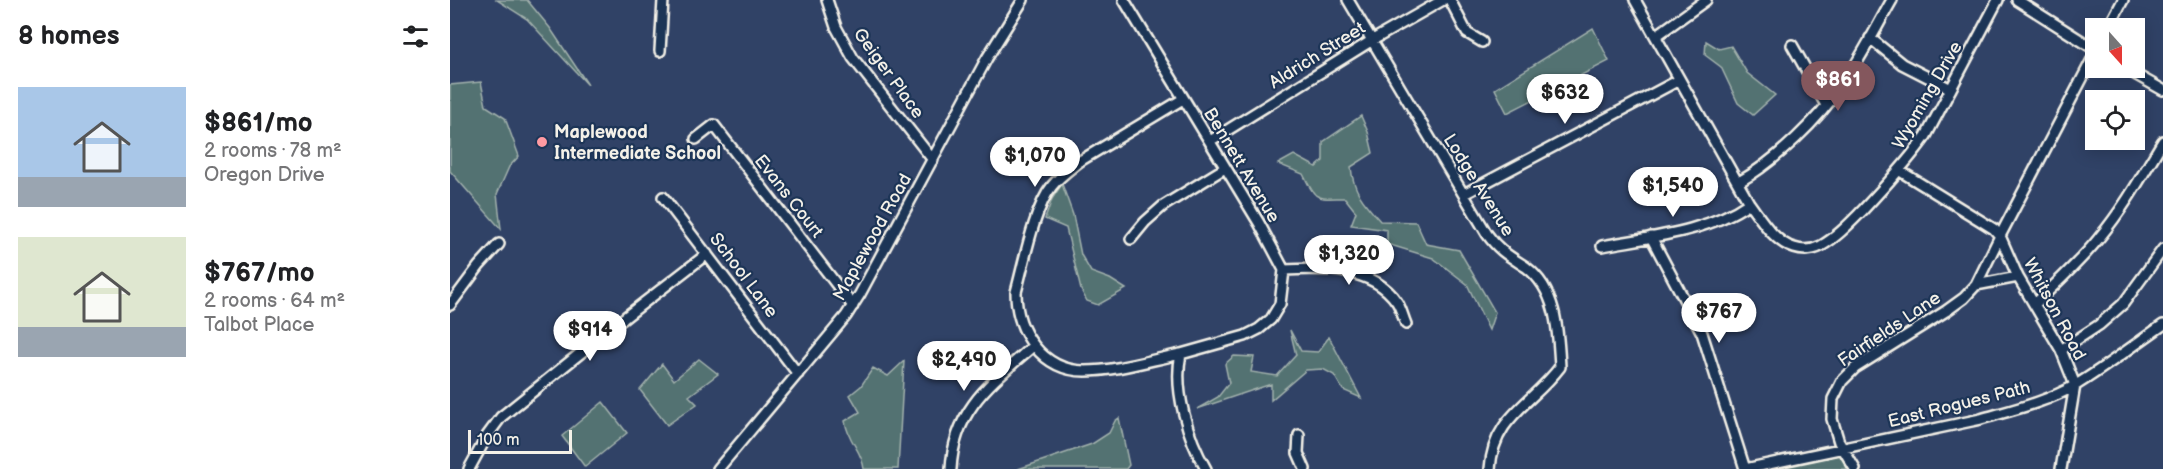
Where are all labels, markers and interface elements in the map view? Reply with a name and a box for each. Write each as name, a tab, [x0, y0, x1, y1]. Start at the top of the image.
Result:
street label: Aldrich Street	[1265, 17, 1370, 93]
north arrow	[2085, 18, 2145, 78]
map controls	[2085, 18, 2145, 150]
icon: filters	[399, 20, 432, 53]
text: 8 homes	[18, 21, 120, 52]
street label: Geiger Place	[849, 24, 929, 123]
street label: Wyoming Drive	[1888, 37, 1967, 153]
pin: $861	[1802, 61, 1874, 112]
text: $861	[1815, 68, 1861, 92]
pin: $632	[1529, 74, 1601, 125]
text: $632	[1541, 81, 1589, 105]
button: locate	[2085, 90, 2145, 150]
street label: Bennett Avenue	[1199, 104, 1284, 227]
text: $861/mo	[204, 108, 313, 139]
icon: home	[66, 111, 138, 183]
place label: Maplewood Intermediate School	[554, 122, 721, 164]
street label: Lodge Avenue	[1439, 130, 1519, 241]
marker: Maplewood Intermediate School	[535, 135, 549, 149]
pin: $1,070	[986, 137, 1084, 188]
text: 2 rooms · 78 m²	[204, 139, 342, 163]
text: $1,070	[1004, 144, 1066, 168]
street label: Evans Court	[750, 151, 828, 242]
text: Oregon Drive	[204, 163, 325, 187]
pin: $1,540	[1624, 167, 1722, 218]
street label: Maplewood Road	[829, 170, 916, 304]
text: $1,540	[1642, 174, 1704, 198]
street label: School Lane	[705, 229, 782, 322]
pin: $1,320	[1300, 235, 1398, 286]
text: $1,320	[1318, 242, 1380, 266]
street label: Whitson Road	[2019, 254, 2090, 364]
text: $767/mo	[204, 258, 315, 289]
icon: home	[66, 261, 138, 333]
street label: Fairfields Lane	[1834, 287, 1945, 371]
text: 2 rooms · 64 m²	[204, 289, 345, 313]
pin: $767	[1683, 293, 1755, 344]
text: $767	[1695, 300, 1743, 324]
pin: $914	[554, 311, 626, 362]
text: Talbot Place	[204, 313, 314, 337]
text: $914	[567, 318, 613, 342]
pin: $2,490	[915, 341, 1013, 392]
text: $2,490	[931, 348, 997, 372]
street label: East Rogues Path	[1886, 377, 2032, 432]
scale bar	[468, 427, 572, 454]
text: 100 m	[477, 431, 520, 450]

